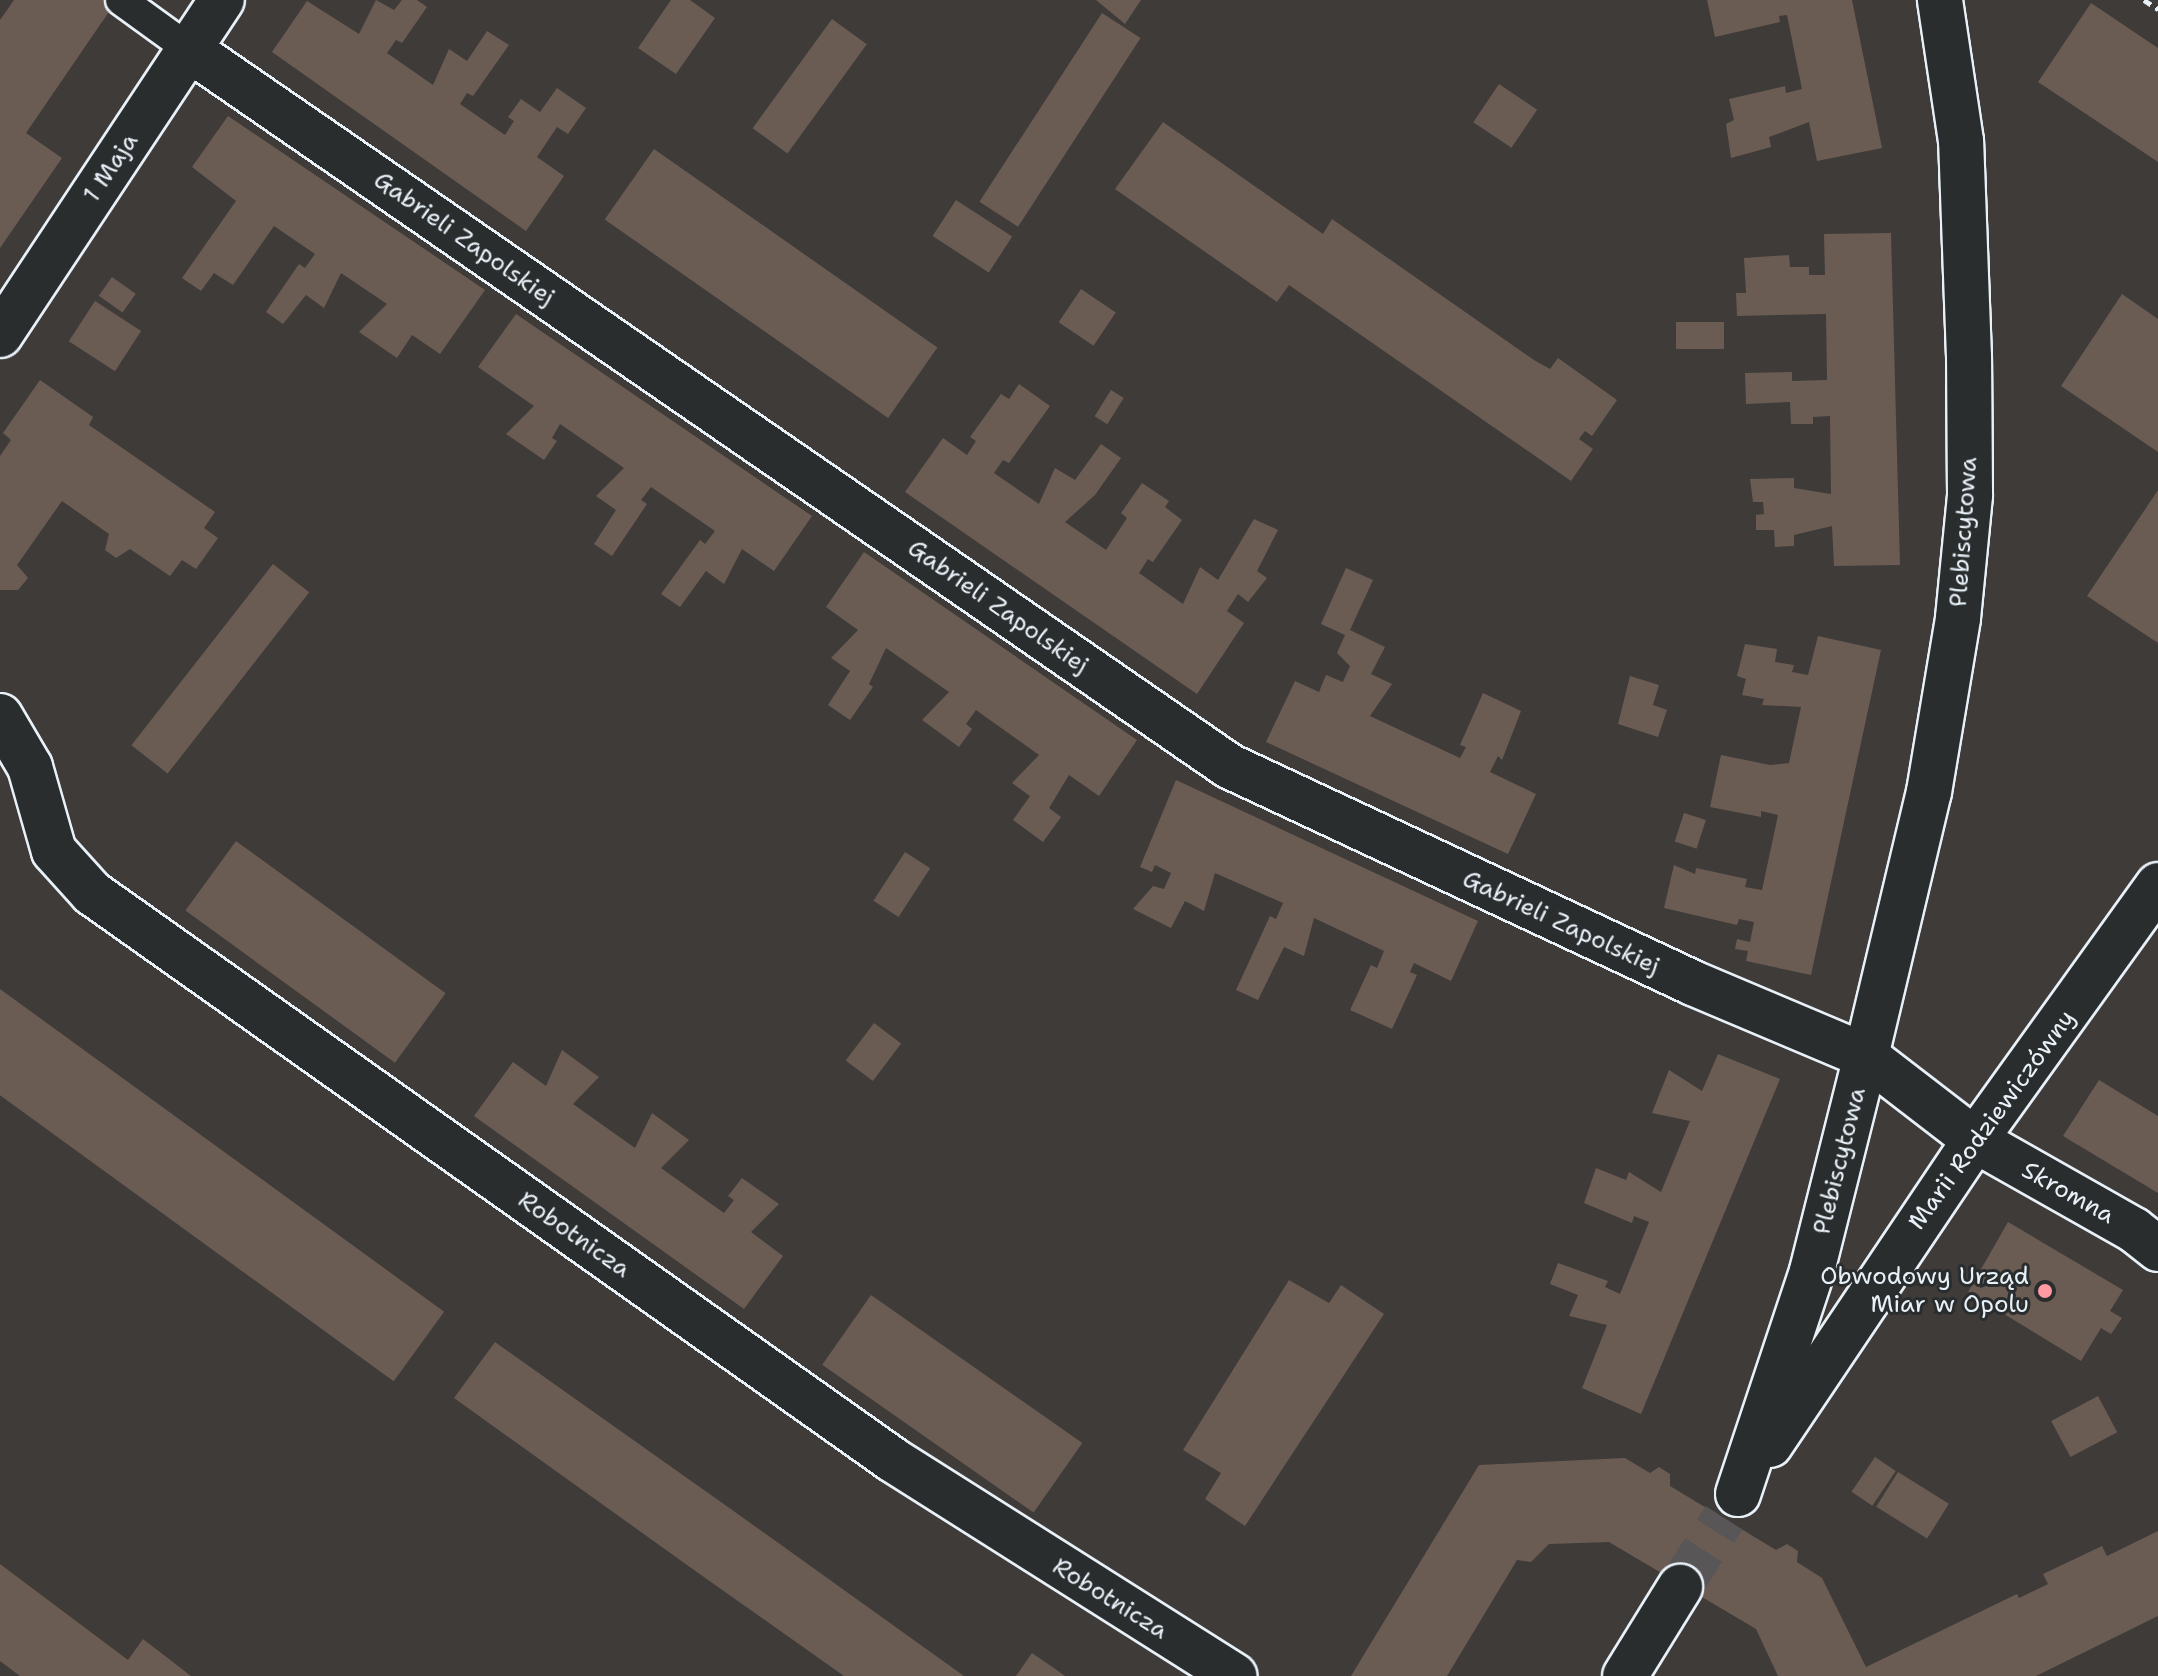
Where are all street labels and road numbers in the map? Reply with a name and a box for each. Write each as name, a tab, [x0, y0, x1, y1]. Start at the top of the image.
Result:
street label: 1 Maja	[78, 128, 144, 208]
street label: Gabrieli Zapolskiej	[368, 166, 560, 312]
street label: Plebiscytowa	[1944, 456, 1984, 608]
street label: Gabrieli Zapolskiej	[902, 534, 1094, 680]
street label: Gabrieli Zapolskiej	[1458, 865, 1664, 981]
street label: Marii Rodziewiczówny	[1903, 1005, 2081, 1235]
street label: Plebiscytowa	[1808, 1085, 1872, 1237]
street label: Skromna	[2017, 1156, 2119, 1230]
street label: Robotnicza	[512, 1186, 636, 1284]
street label: Robotnicza	[1047, 1552, 1173, 1646]

